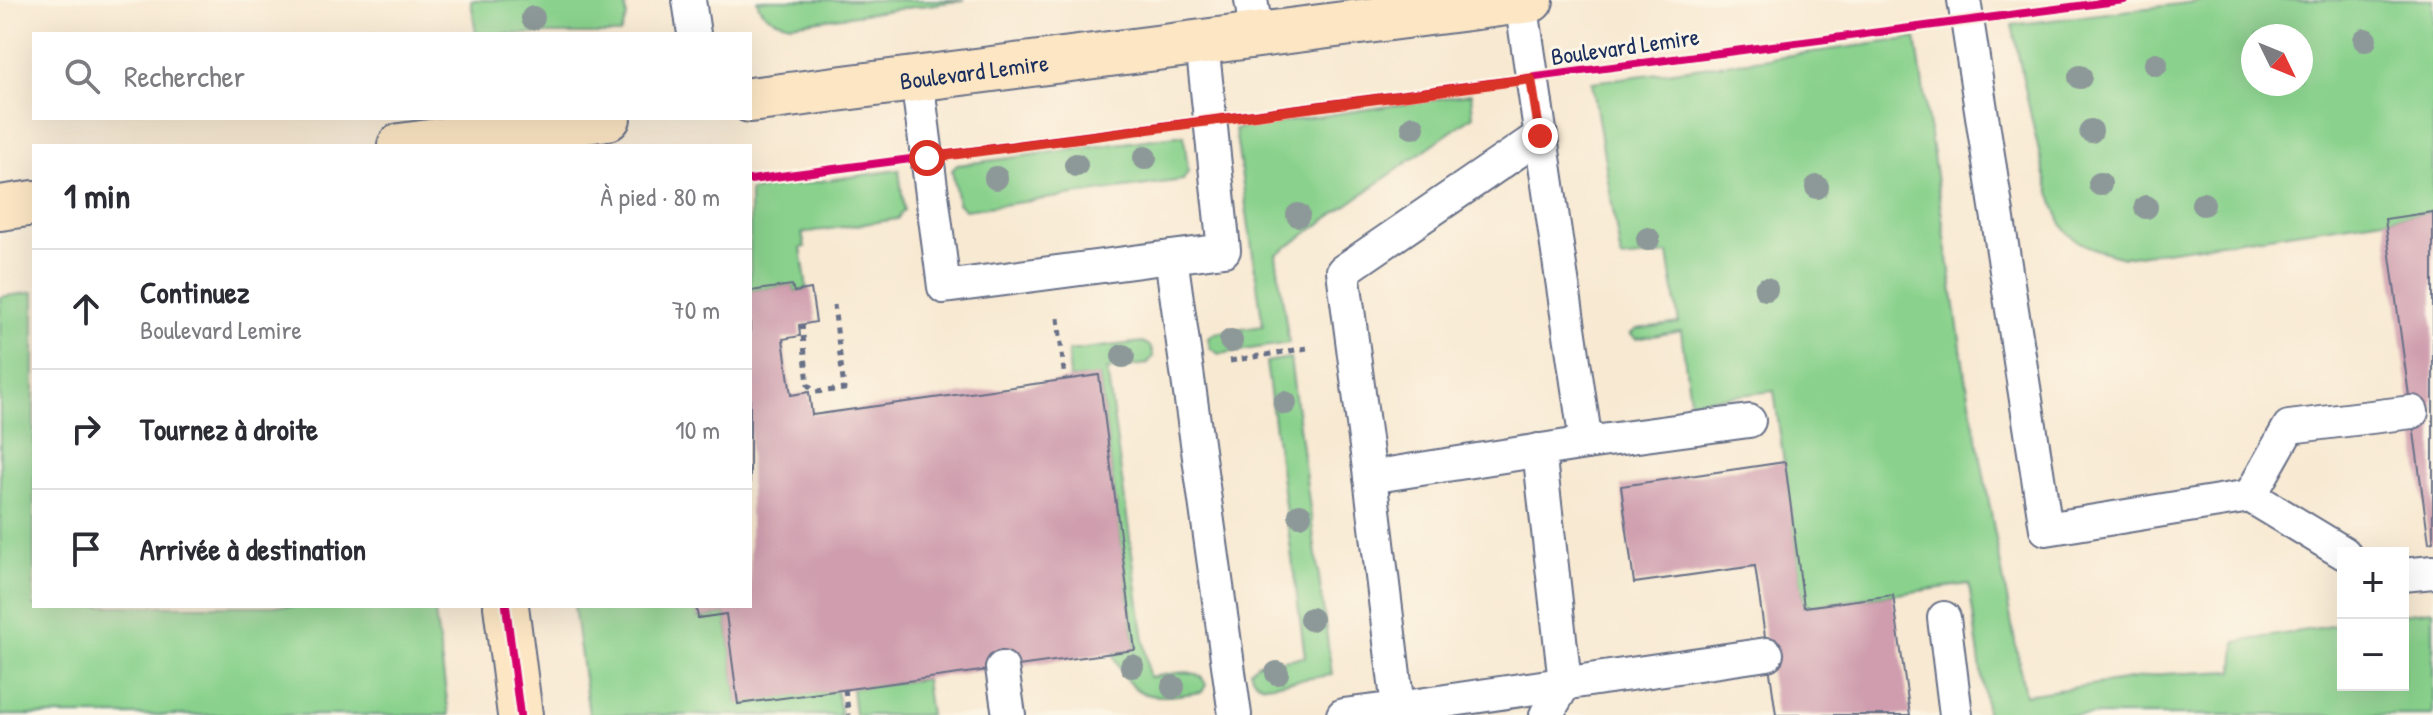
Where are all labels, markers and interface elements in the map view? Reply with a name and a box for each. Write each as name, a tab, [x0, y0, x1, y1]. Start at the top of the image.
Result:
street label: Boulevard Lemire	[1549, 20, 1702, 72]
north arrow	[2241, 24, 2313, 96]
search box	[32, 32, 752, 120]
street label: Boulevard Lemire	[898, 46, 1051, 97]
icon: search	[60, 54, 104, 98]
text: Rechercher	[124, 56, 245, 96]
route end	[1522, 118, 1558, 154]
route start	[909, 140, 945, 176]
text: 1 min	[64, 173, 130, 219]
text: À pied · 80 m	[600, 179, 720, 214]
text: Continuez	[140, 272, 249, 312]
icon: ahead	[64, 287, 108, 331]
text: 70 m	[672, 292, 720, 327]
text: Boulevard Lemire	[140, 312, 302, 347]
icon: right	[64, 407, 108, 451]
text: Tournez à droite	[140, 409, 318, 449]
text: 10 m	[675, 412, 720, 447]
icon: arrive	[64, 527, 108, 571]
text: Arrivée à destination	[140, 529, 366, 569]
map controls	[2337, 547, 2409, 691]
button: +	[2337, 547, 2409, 619]
button: −	[2337, 619, 2409, 691]

